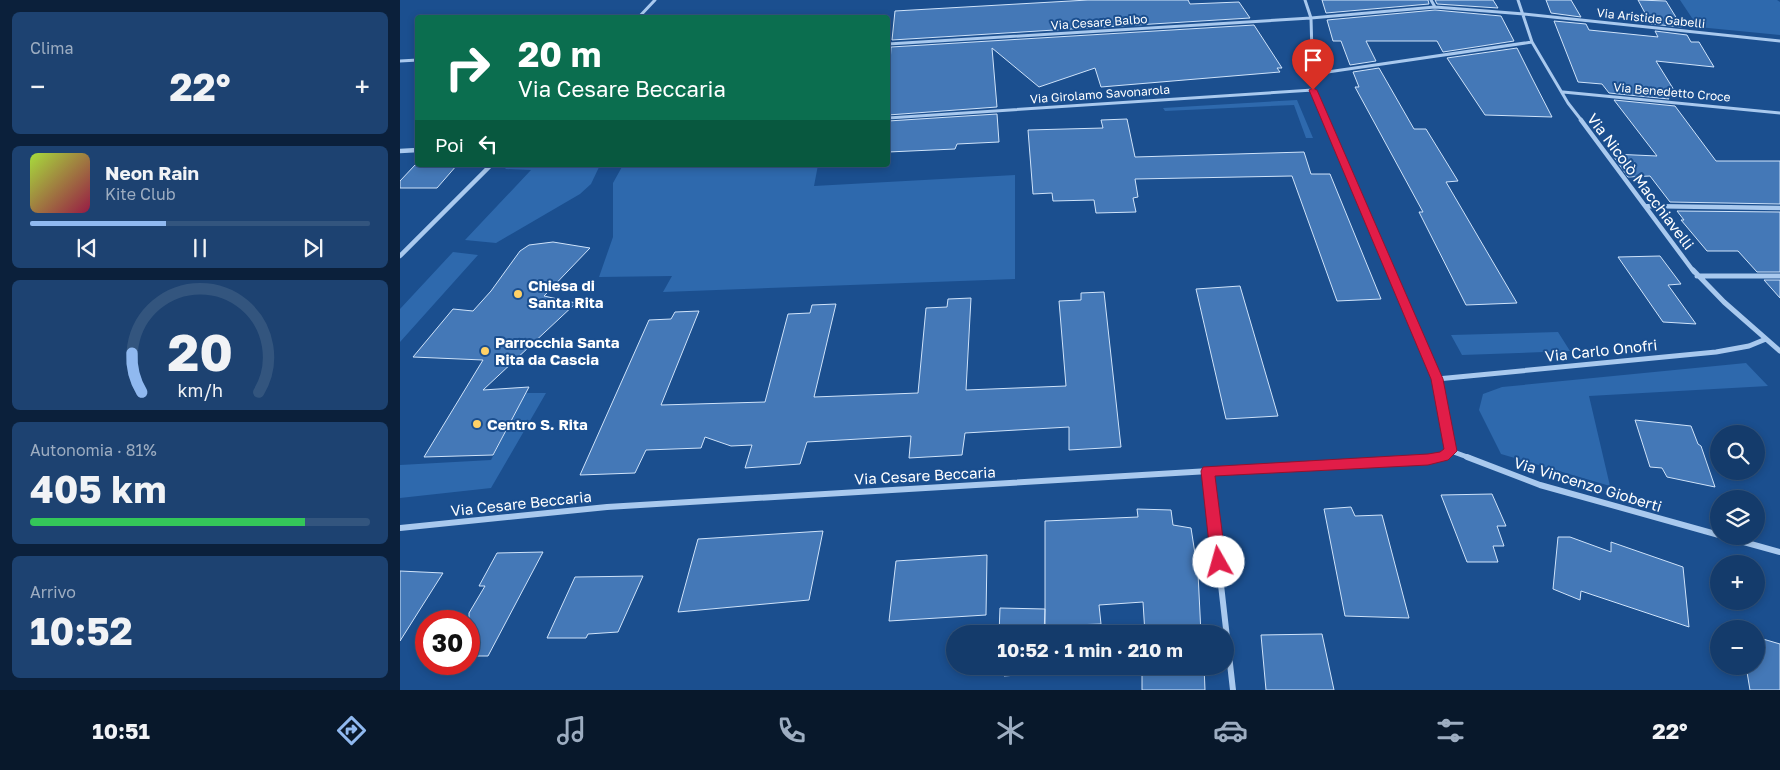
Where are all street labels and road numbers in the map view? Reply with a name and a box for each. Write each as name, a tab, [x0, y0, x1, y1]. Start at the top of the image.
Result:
street label: Via Aristide Gabelli	[1596, 5, 1706, 31]
street label: Via Cesare Balbo	[1050, 11, 1148, 33]
street label: Via Benedetto Croce	[1613, 79, 1731, 105]
street label: Via Girolamo Savonarola	[1029, 82, 1171, 106]
street label: Via Nicolò Macchiavelli	[1584, 109, 1698, 253]
street label: Via Carlo Onofri	[1544, 335, 1658, 365]
street label: Via Vincenzo Gioberti	[1512, 453, 1664, 515]
street label: Via Cesare Beccaria	[854, 462, 996, 488]
street label: Via Cesare Beccaria	[450, 487, 592, 519]

